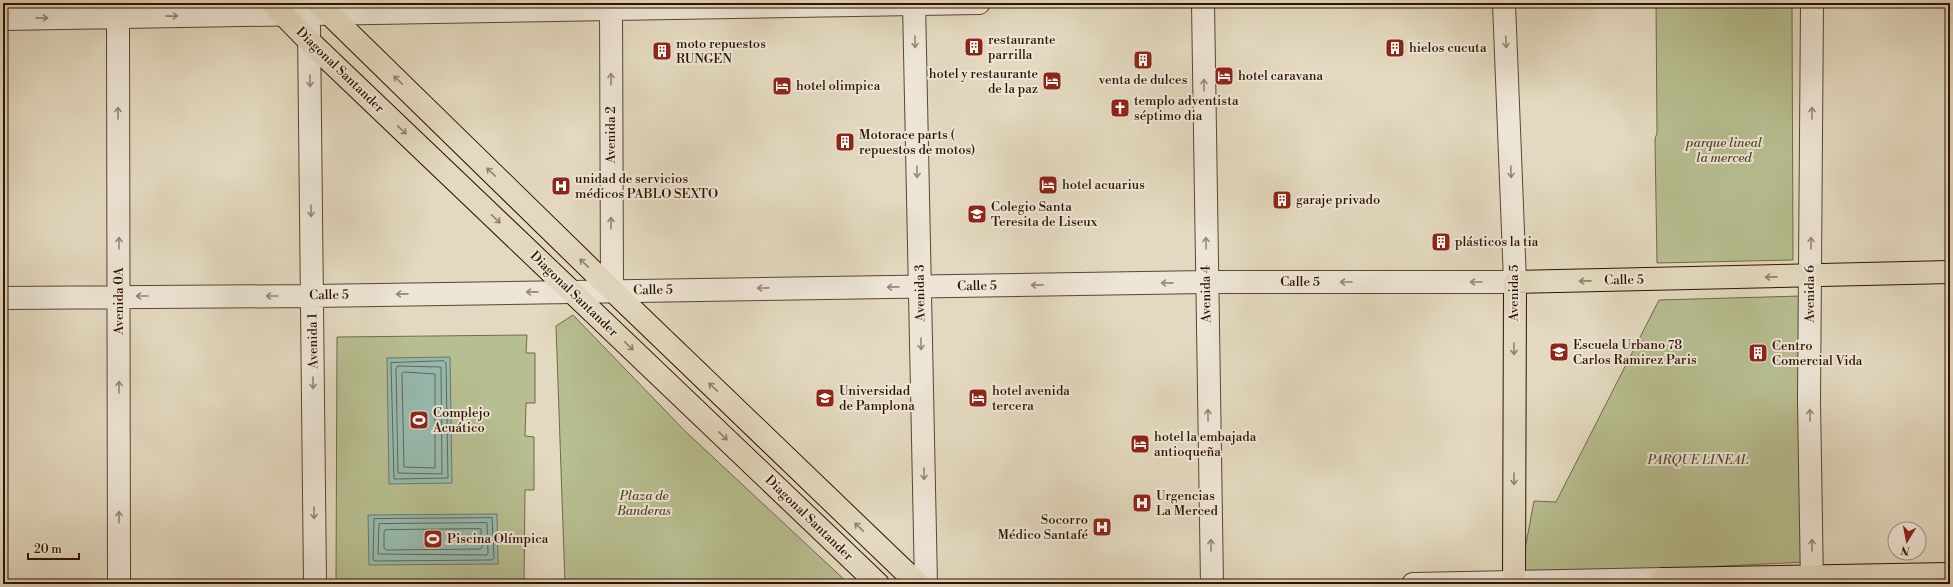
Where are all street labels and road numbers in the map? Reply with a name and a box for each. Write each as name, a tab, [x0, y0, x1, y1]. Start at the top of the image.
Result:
street label: Diagonal Santander	[293, 24, 388, 116]
street label: Avenida 2	[603, 106, 619, 165]
street label: Diagonal Santander	[527, 248, 622, 340]
street label: Avenida 3	[912, 264, 929, 323]
street label: Avenida 4	[1197, 265, 1215, 324]
street label: Avenida 5	[1506, 265, 1522, 322]
street label: Avenida 6	[1802, 265, 1818, 324]
street label: Avenida 0A	[111, 266, 127, 336]
street label: Calle 5	[1604, 272, 1644, 288]
street label: Calle 5	[1280, 274, 1320, 290]
street label: Calle 5	[957, 278, 997, 294]
street label: Calle 5	[633, 282, 673, 298]
street label: Calle 5	[309, 287, 349, 303]
street label: Avenida 1	[305, 313, 321, 370]
street label: Diagonal Santander	[762, 472, 857, 564]

